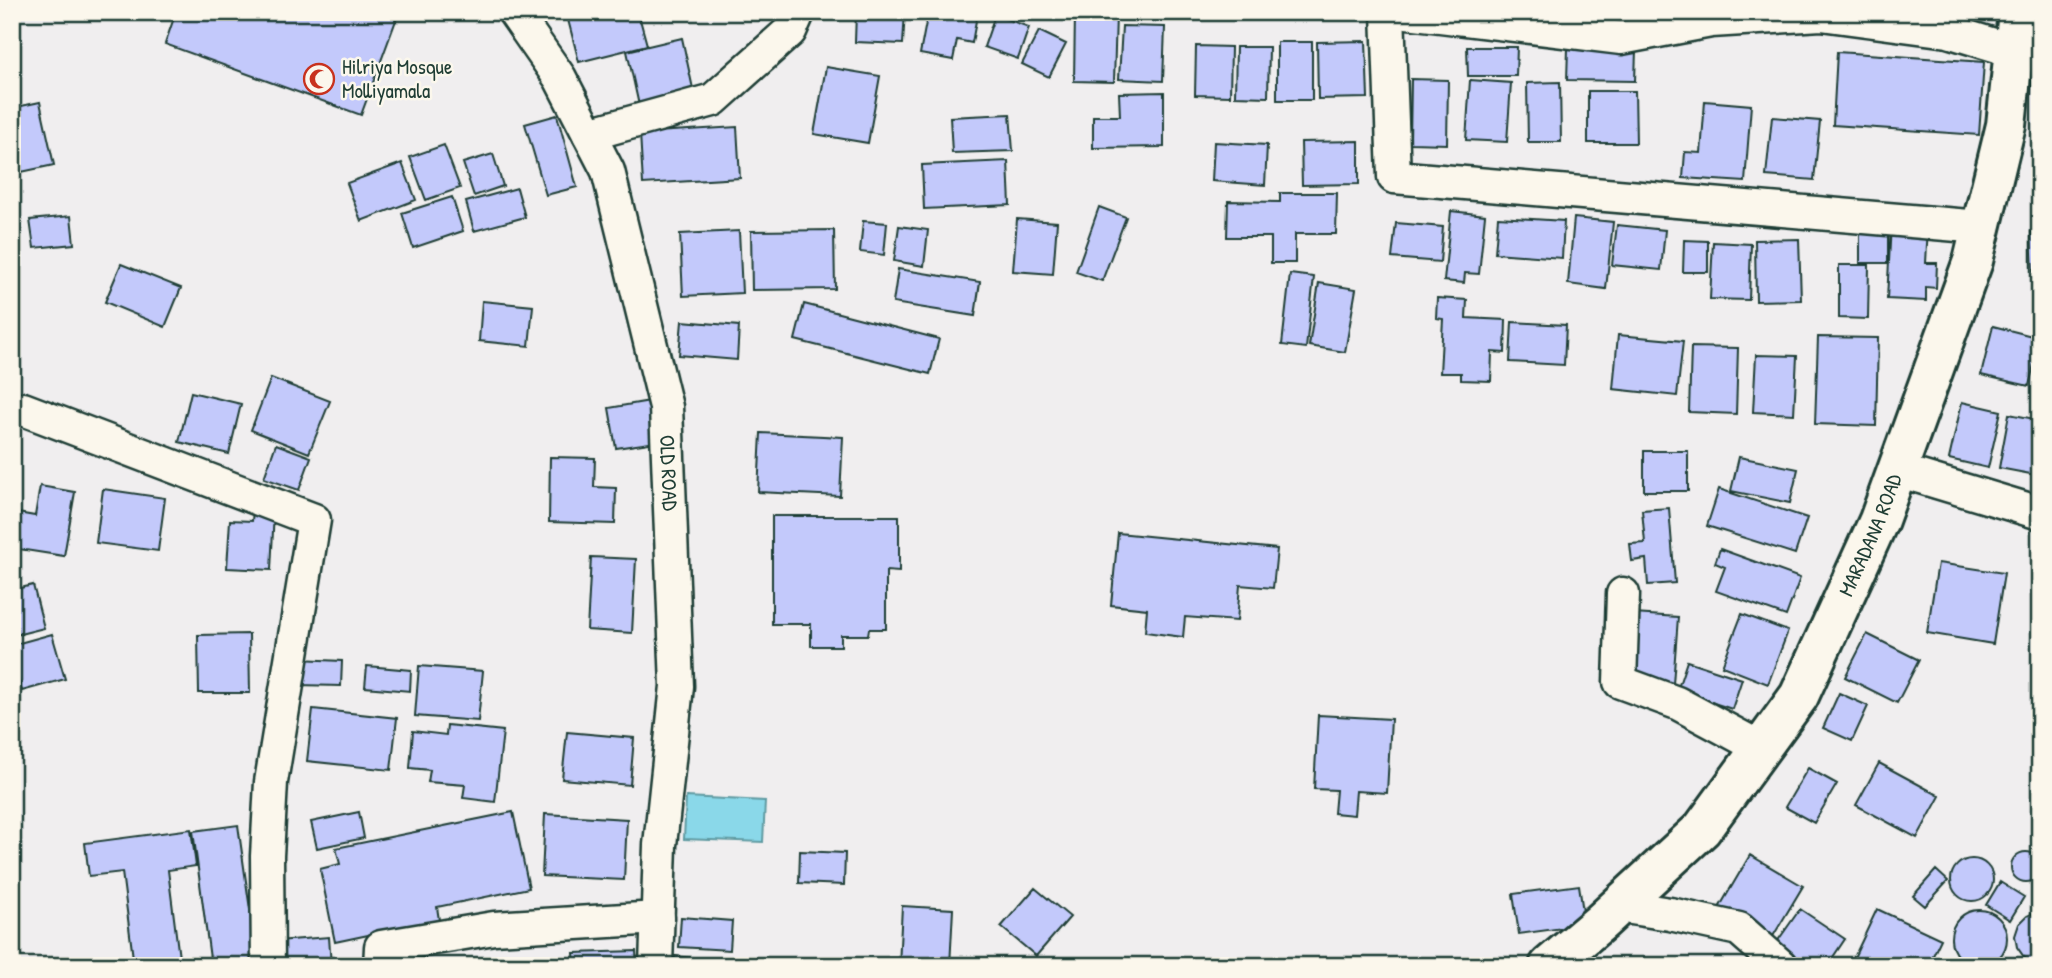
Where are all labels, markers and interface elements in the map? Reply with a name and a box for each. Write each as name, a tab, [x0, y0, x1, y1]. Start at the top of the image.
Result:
place label: Hilriya Mosque Molliyamala	[342, 52, 452, 105]
mosque icon: Hilriya Mosque Molliyamala	[302, 62, 336, 96]
street label: OLD ROAD	[653, 434, 685, 511]
street label: MARADANA ROAD	[1831, 470, 1909, 601]

